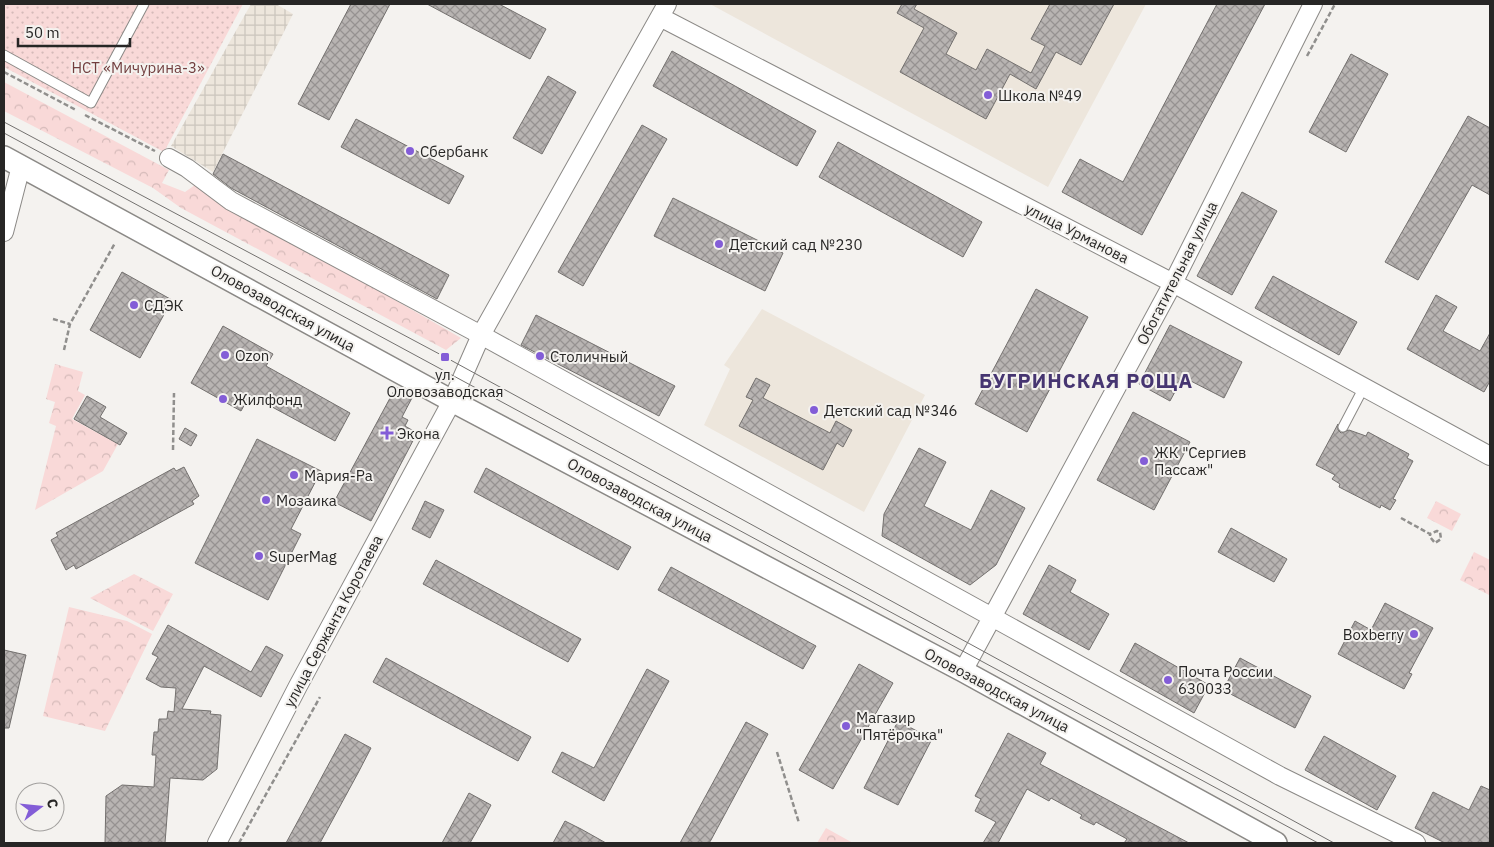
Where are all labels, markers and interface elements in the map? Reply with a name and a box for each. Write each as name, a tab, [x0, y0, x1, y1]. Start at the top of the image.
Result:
scale bar	[18, 15, 130, 47]
text: 50 m	[25, 23, 60, 42]
park label: НСТ «Мичурина-3»	[71, 58, 205, 77]
place label: Школа №49	[998, 86, 1082, 105]
marker: Школа №49	[982, 89, 994, 101]
place label: Сбербанк	[420, 142, 488, 161]
marker: Сбербанк	[404, 145, 416, 157]
street label: Обогатительная улица	[1132, 198, 1222, 348]
street label: улица Урманова	[1022, 199, 1132, 267]
place label: Детский сад №230	[729, 235, 863, 254]
marker: Детский сад №230	[713, 238, 725, 250]
street label: Оловозаводская улица	[208, 260, 358, 356]
place label: СДЭК	[144, 296, 184, 315]
marker: СДЭК	[128, 299, 140, 311]
place label: Ozon	[235, 346, 269, 365]
place label: Столичный	[550, 347, 628, 366]
marker: Ozon	[219, 349, 231, 361]
marker: Столичный	[534, 350, 546, 362]
marker: ул. Оловозаводская	[439, 351, 451, 363]
place label: ул. Оловозаводская	[387, 365, 503, 401]
district label: БУГРИНСКАЯ РОЩА	[979, 367, 1193, 394]
place label: Жилфонд	[233, 390, 302, 409]
marker: Жилфонд	[217, 393, 229, 405]
place label: Детский сад №346	[824, 401, 958, 420]
marker: Детский сад №346	[808, 404, 820, 416]
place label: Экона	[397, 424, 440, 443]
marker: Экона	[381, 427, 393, 439]
place label: ЖК "Сергиев Пассаж"	[1154, 443, 1246, 479]
street label: Оловозаводская улица	[564, 454, 716, 546]
marker: ЖК "Сергиев Пассаж"	[1138, 455, 1150, 467]
place label: Мария-Ра	[304, 466, 373, 485]
marker: Мария-Ра	[288, 469, 300, 481]
place label: Мозаика	[276, 491, 337, 510]
marker: Мозаика	[260, 494, 272, 506]
street label: улица Сержанта Коротаева	[280, 532, 386, 710]
place label: SuperMag	[269, 547, 337, 566]
marker: SuperMag	[253, 550, 265, 562]
place label: Boxberry	[1343, 625, 1405, 644]
marker: Boxberry	[1408, 628, 1420, 640]
street label: Оловозаводская улица	[921, 644, 1073, 736]
place label: Почта России 630033	[1178, 662, 1273, 698]
marker: Почта России 630033	[1162, 674, 1174, 686]
place label: Магазир "Пятёрочка"	[856, 708, 943, 744]
marker: Магазир "Пятёрочка"	[840, 720, 852, 732]
north arrow	[15, 782, 65, 832]
text: С	[43, 797, 62, 810]

